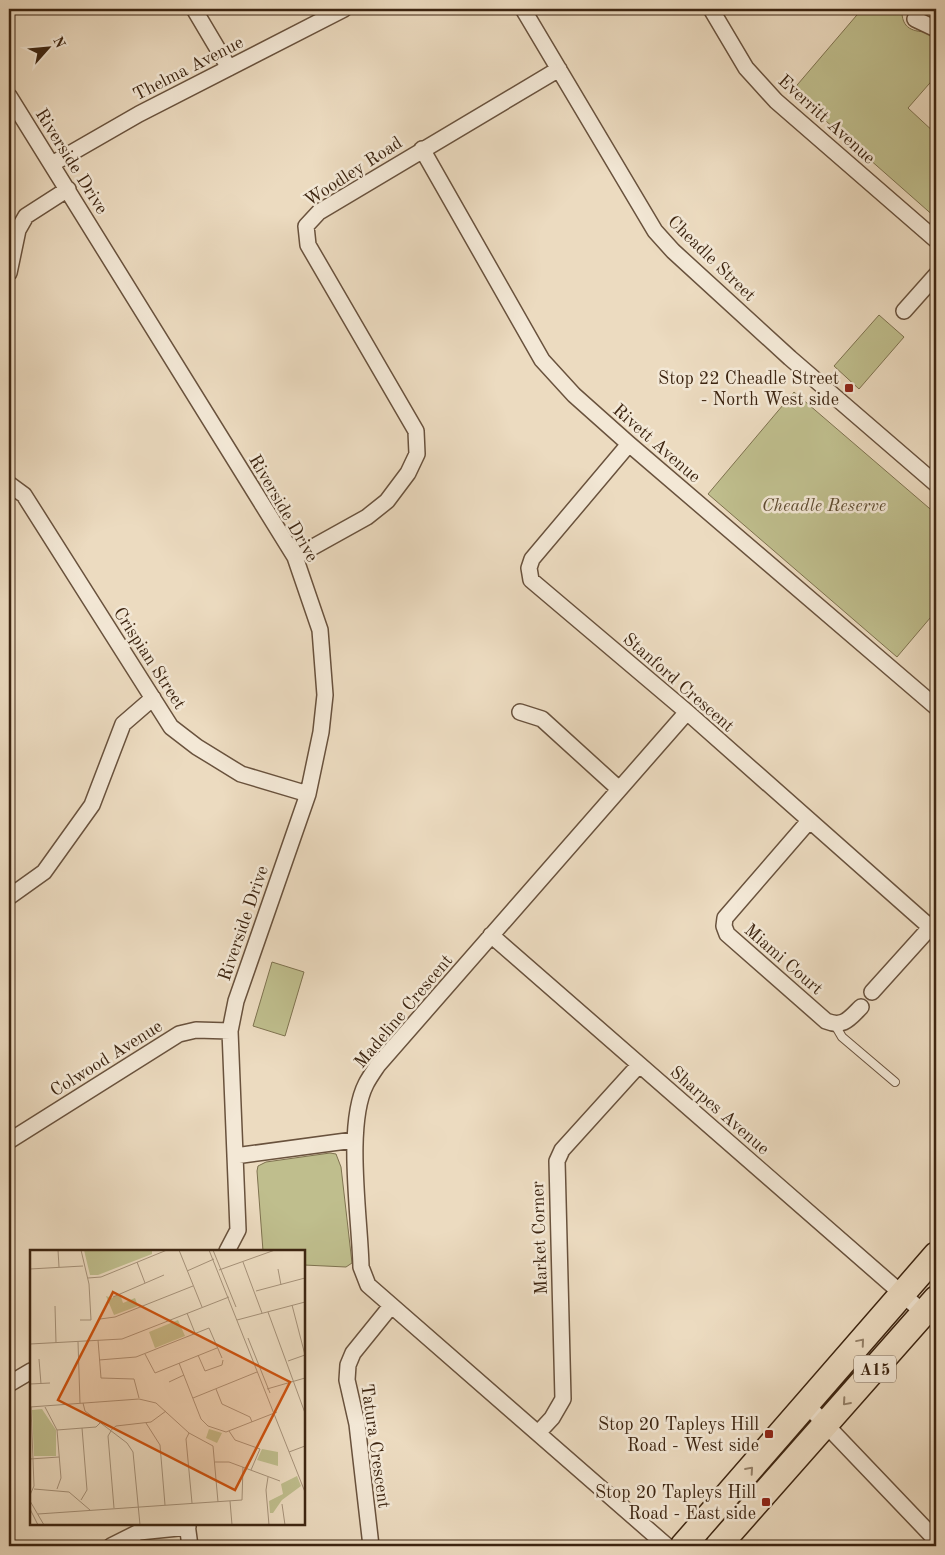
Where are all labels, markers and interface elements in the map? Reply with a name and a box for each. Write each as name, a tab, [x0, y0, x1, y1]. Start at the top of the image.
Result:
north arrow	[22, 22, 72, 72]
street label: Thelma Avenue	[130, 33, 247, 104]
text: N	[50, 35, 67, 51]
street label: Everritt Avenue	[774, 72, 878, 168]
street label: Riverside Drive	[32, 106, 111, 217]
street label: Woodley Road	[301, 134, 406, 210]
street label: Cheadle Street	[664, 213, 759, 305]
place label: Stop 22 Cheadle Street - North West side	[658, 370, 839, 409]
marker: Stop 22 Cheadle Street - North West side	[843, 382, 855, 394]
street label: Rivett Avenue	[609, 401, 704, 486]
street label: Riverside Drive	[245, 452, 321, 565]
park label: Cheadle Reserve	[762, 497, 886, 515]
street label: Crispian Street	[110, 604, 189, 713]
street label: Stanford Crescent	[619, 630, 737, 736]
street label: Riverside Drive	[216, 863, 272, 983]
street label: Miami Court	[741, 921, 826, 998]
street label: Madeline Crescent	[351, 951, 456, 1072]
street label: Colwood Avenue	[47, 1017, 166, 1101]
street label: Sharpes Avenue	[666, 1063, 772, 1159]
street label: Market Corner	[529, 1180, 551, 1295]
inset map	[30, 1250, 305, 1525]
one-way arrow	[855, 1338, 864, 1347]
road number: A15	[854, 1356, 896, 1382]
street label: Tatura Crescent	[357, 1383, 393, 1510]
one-way arrow	[842, 1397, 851, 1406]
place label: Stop 20 Tapleys Hill Road - West side	[598, 1416, 759, 1455]
marker: Stop 20 Tapleys Hill Road - West side	[763, 1428, 775, 1440]
one-way arrow	[744, 1467, 753, 1476]
place label: Stop 20 Tapleys Hill Road - East side	[595, 1484, 756, 1523]
marker: Stop 20 Tapleys Hill Road - East side	[760, 1496, 772, 1508]

